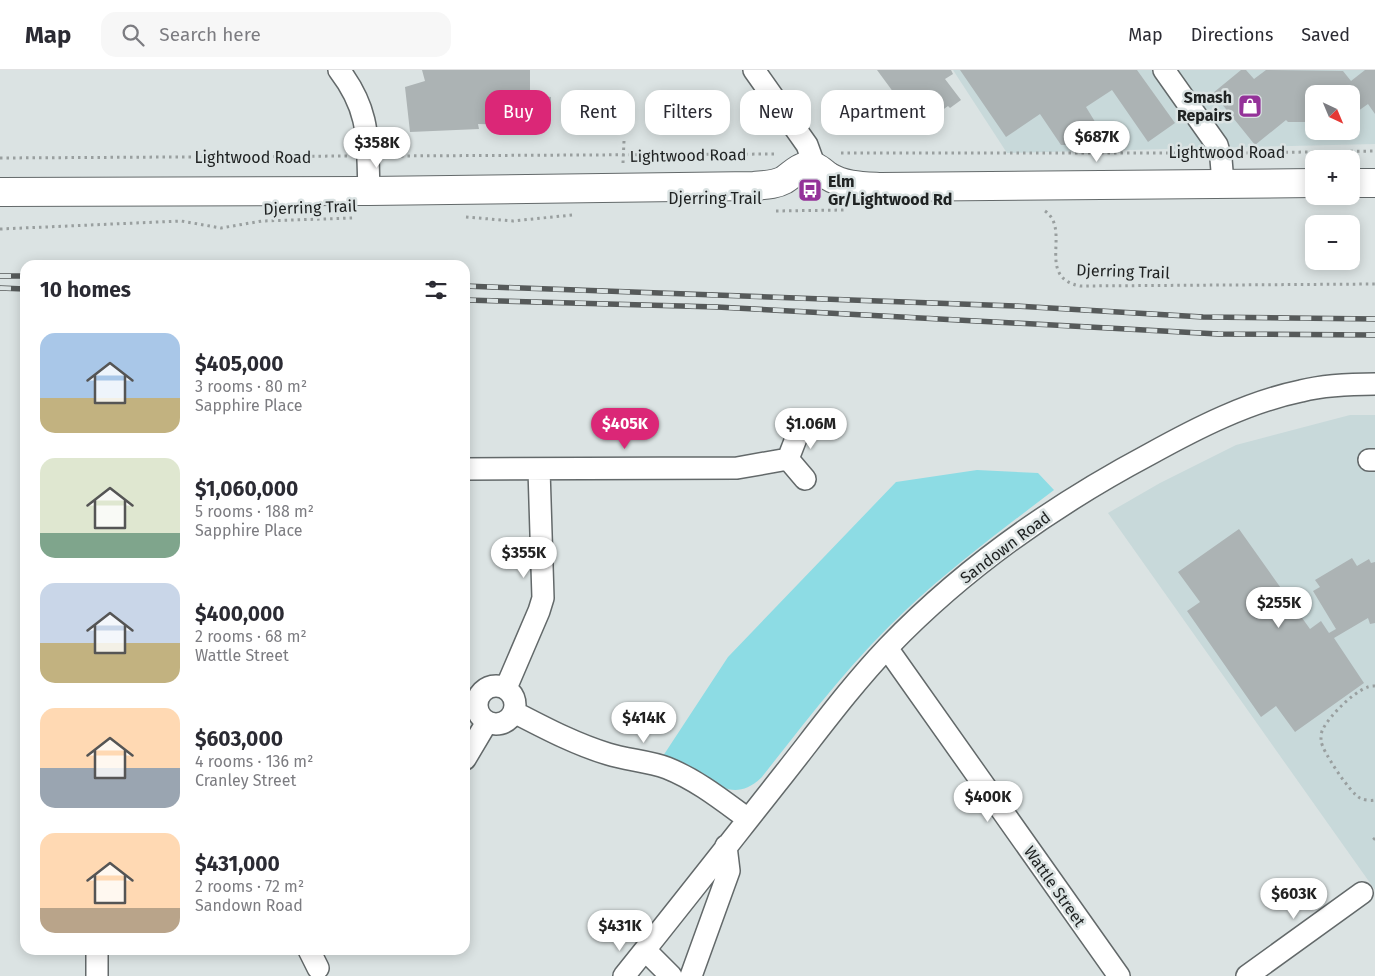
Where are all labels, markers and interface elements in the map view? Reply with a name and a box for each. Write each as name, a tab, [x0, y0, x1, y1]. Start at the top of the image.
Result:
search box	[101, 12, 451, 57]
text: Map	[25, 21, 71, 49]
icon: search	[119, 21, 147, 49]
text: Search here	[159, 23, 261, 46]
text: Map	[1128, 24, 1163, 46]
text: Directions	[1191, 24, 1273, 46]
text: Saved	[1301, 24, 1350, 46]
north arrow	[1305, 85, 1360, 140]
map controls	[1305, 85, 1360, 270]
place label: Smash Repairs	[1177, 88, 1232, 125]
chip: Buy	[485, 90, 551, 135]
chip: Rent	[561, 90, 635, 135]
chip: Filters	[645, 90, 730, 135]
chip: New	[740, 90, 811, 135]
chip: Apartment	[821, 90, 944, 135]
shop icon: Smash Repairs	[1237, 93, 1263, 119]
pin: $687K	[1062, 121, 1132, 163]
pin: $358K	[342, 126, 412, 169]
text: $687K	[1075, 127, 1119, 146]
text: $358K	[354, 133, 400, 152]
street label: Lightwood Road	[1169, 143, 1285, 162]
street label: Lightwood Road	[629, 145, 747, 166]
street label: Lightwood Road	[195, 148, 311, 167]
button: +	[1305, 150, 1360, 205]
place label: Elm Gr/Lightwood Rd	[828, 172, 952, 209]
bus stop icon: Elm Gr/Lightwood Rd	[797, 177, 823, 203]
street label: Djerring Trail	[668, 189, 762, 208]
street label: Djerring Trail	[263, 196, 357, 219]
button: −	[1305, 215, 1360, 270]
street label: Djerring Trail	[1076, 260, 1170, 283]
icon: filters	[422, 276, 450, 304]
text: 10 homes	[40, 277, 131, 303]
text: $405,000	[195, 351, 284, 377]
icon: home	[80, 353, 140, 413]
text: 3 rooms · 80 m²	[195, 377, 307, 396]
text: Sapphire Place	[195, 396, 302, 415]
pin: $405K	[590, 408, 660, 450]
pin: $1.06M	[770, 408, 852, 450]
text: $405K	[602, 414, 648, 433]
text: $1.06M	[786, 414, 836, 433]
text: $1,060,000	[195, 476, 298, 502]
icon: home	[80, 478, 140, 538]
text: 5 rooms · 188 m²	[195, 502, 314, 521]
street label: Sandown Road	[957, 507, 1054, 587]
text: Sapphire Place	[195, 521, 302, 540]
pin: $355K	[489, 536, 559, 579]
text: $355K	[502, 543, 546, 562]
pin: $255K	[1244, 586, 1314, 629]
text: $255K	[1257, 593, 1301, 612]
text: $400,000	[195, 601, 285, 627]
icon: home	[80, 603, 140, 663]
text: 2 rooms · 68 m²	[195, 627, 307, 646]
text: Wattle Street	[195, 646, 289, 665]
pin: $414K	[609, 702, 679, 744]
text: $414K	[622, 708, 666, 727]
text: $603,000	[195, 726, 283, 752]
icon: home	[80, 728, 140, 788]
text: 4 rooms · 136 m²	[195, 752, 313, 771]
text: Cranley Street	[195, 771, 296, 790]
pin: $400K	[953, 780, 1023, 823]
text: $400K	[965, 787, 1011, 806]
street label: Wattle Street	[1020, 842, 1089, 930]
text: $431,000	[195, 851, 280, 877]
icon: home	[80, 853, 140, 913]
text: 2 rooms · 72 m²	[195, 877, 304, 896]
pin: $603K	[1259, 878, 1329, 920]
text: $603K	[1271, 884, 1317, 903]
text: Sandown Road	[195, 896, 303, 915]
pin: $431K	[585, 910, 655, 952]
text: $431K	[598, 916, 642, 935]

